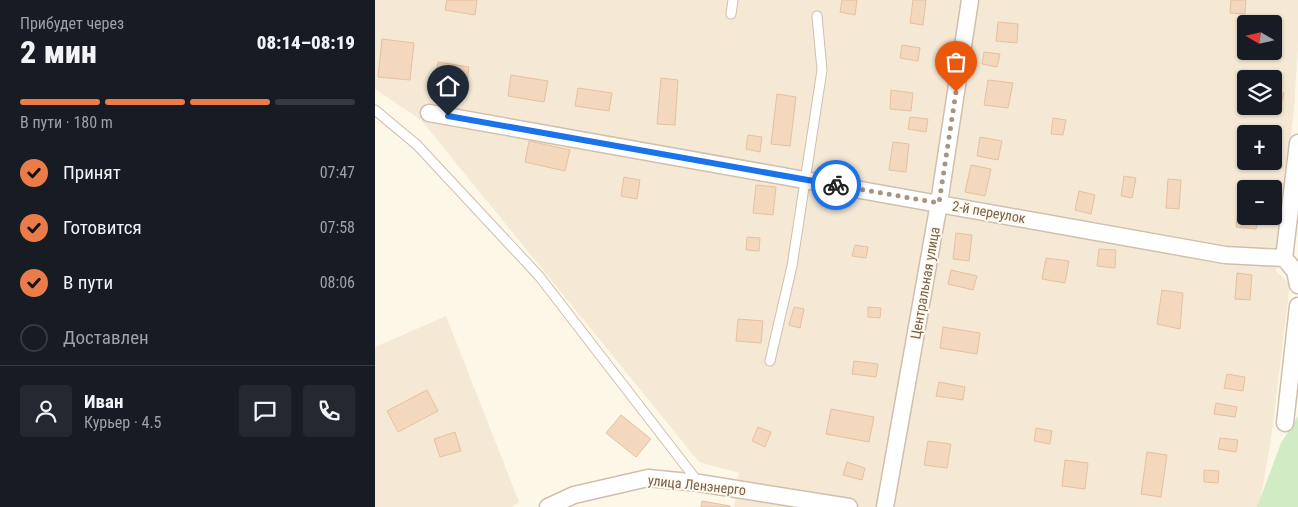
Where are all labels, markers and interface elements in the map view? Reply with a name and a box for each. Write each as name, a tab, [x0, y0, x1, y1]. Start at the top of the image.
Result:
text: Прибудет через	[20, 14, 124, 33]
north arrow	[1237, 15, 1283, 60]
map controls	[1237, 15, 1282, 225]
text: 08:14–08:19	[257, 31, 355, 54]
text: 2 мин	[20, 33, 97, 71]
pin	[935, 41, 977, 92]
icon: bag	[942, 48, 970, 76]
pin	[427, 65, 469, 116]
button: layers	[1237, 70, 1282, 115]
icon: home	[434, 72, 462, 100]
text: В пути · 180 m	[20, 113, 113, 132]
button: +	[1237, 125, 1282, 170]
icon: check	[20, 159, 48, 187]
courier	[811, 160, 861, 210]
text: Принят	[63, 161, 121, 184]
text: 07:47	[320, 163, 355, 182]
icon: bike	[822, 171, 850, 199]
button: −	[1237, 180, 1282, 225]
street label: 2-й переулок	[951, 198, 1027, 226]
icon: check	[20, 214, 48, 242]
text: Готовится	[63, 216, 142, 239]
text: 07:58	[320, 218, 355, 237]
street label: Центральная улица	[907, 226, 943, 340]
icon: check	[20, 269, 48, 297]
text: В пути	[63, 271, 113, 294]
text: 08:06	[320, 273, 355, 292]
text: Доставлен	[63, 326, 149, 349]
button: person	[20, 385, 72, 437]
button: chat	[239, 385, 291, 437]
button: phone	[303, 385, 355, 437]
text: Иван	[84, 390, 123, 413]
text: Курьер · 4.5	[84, 413, 162, 432]
street label: улица Ленэнерго	[647, 472, 747, 498]

